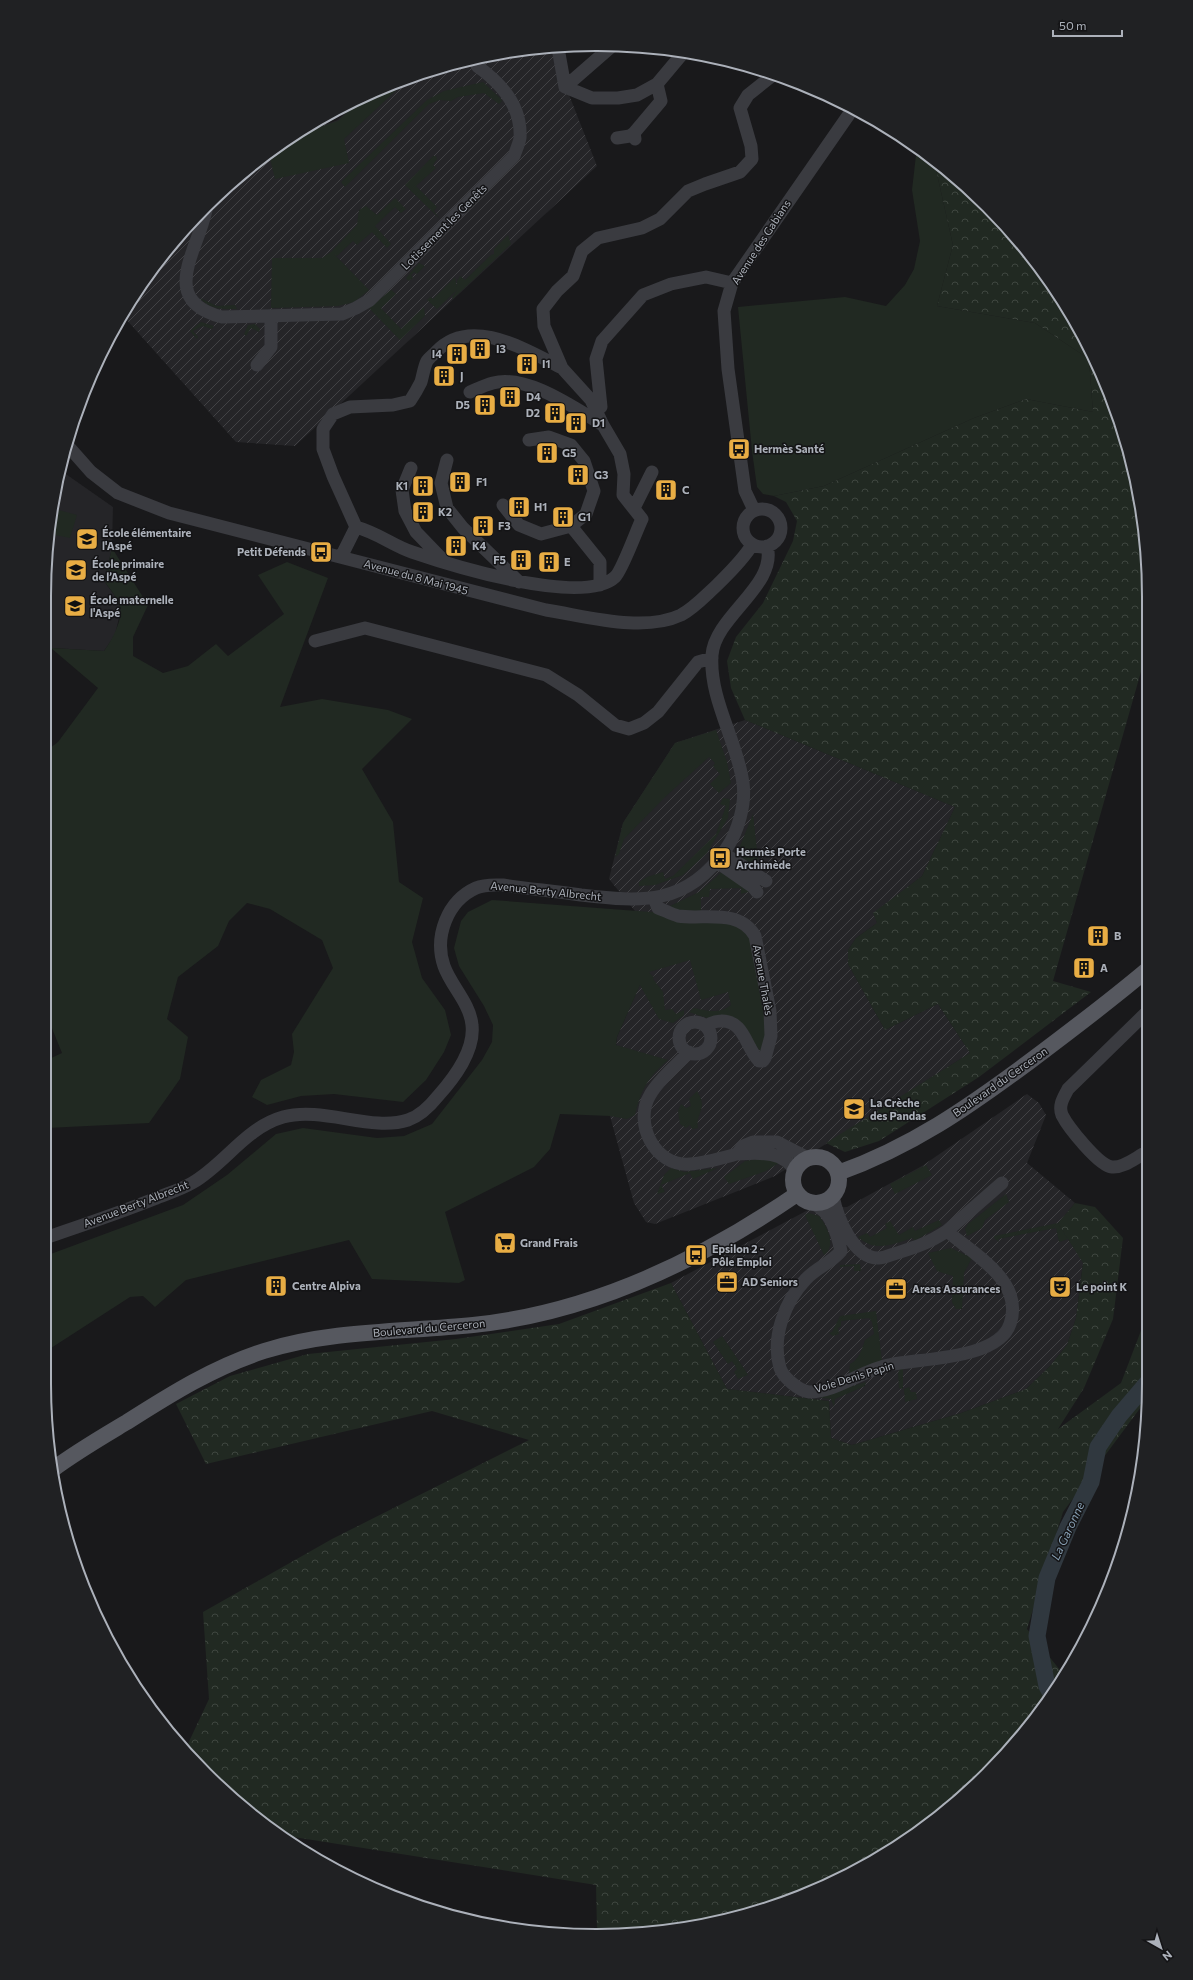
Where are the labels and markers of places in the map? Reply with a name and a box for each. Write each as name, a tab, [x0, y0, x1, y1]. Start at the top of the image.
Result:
building icon: I3	[467, 336, 493, 362]
building icon: I4	[444, 341, 470, 367]
place label: I3	[496, 342, 506, 355]
place label: I4	[432, 347, 442, 360]
building icon: I1	[514, 351, 540, 377]
place label: I1	[542, 357, 550, 370]
building icon: J	[431, 363, 457, 389]
place label: J	[460, 369, 464, 383]
building icon: D4	[497, 384, 523, 410]
place label: D4	[526, 390, 541, 403]
building icon: D5	[472, 392, 498, 418]
place label: D5	[456, 398, 470, 411]
building icon: D2	[542, 400, 568, 426]
place label: D2	[526, 406, 540, 419]
building icon: D1	[563, 410, 589, 436]
place label: D1	[592, 416, 605, 429]
bus stop icon: Hermès Santé	[726, 436, 752, 462]
building icon: G5	[534, 440, 560, 466]
place label: Hermès Santé	[754, 442, 825, 455]
place label: G5	[562, 446, 576, 459]
building icon: G3	[565, 462, 591, 488]
place label: G3	[594, 468, 608, 481]
building icon: F1	[447, 469, 473, 495]
building icon: K1	[410, 473, 436, 499]
place label: F1	[476, 475, 487, 488]
building icon: C	[653, 477, 679, 503]
place label: K1	[396, 479, 408, 492]
place label: C	[682, 483, 690, 496]
building icon: H1	[506, 494, 532, 520]
building icon: K2	[410, 499, 436, 525]
place label: H1	[534, 500, 547, 513]
building icon: G1	[550, 504, 576, 530]
place label: K2	[438, 505, 452, 518]
place label: G1	[578, 510, 591, 523]
building icon: F3	[470, 513, 496, 539]
place label: F3	[498, 519, 511, 532]
place label: École élémentaire l'Aspé	[102, 525, 192, 552]
school or university icon: École élémentaire l'Aspé	[74, 526, 100, 552]
building icon: K4	[443, 533, 469, 559]
bus stop icon: Petit Défends	[308, 539, 334, 565]
place label: K4	[472, 539, 486, 552]
place label: Petit Défends	[237, 545, 306, 558]
building icon: F5	[508, 547, 534, 573]
building icon: E	[536, 549, 562, 575]
place label: F5	[493, 553, 506, 566]
place label: E	[564, 555, 571, 568]
place label: École primaire de l’Aspé	[92, 556, 164, 583]
school or university icon: École primaire de l’Aspé	[63, 557, 89, 583]
place label: École maternelle l'Aspé	[90, 592, 174, 619]
school or university icon: École maternelle l'Aspé	[62, 593, 88, 619]
bus stop icon: Hermès Porte Archimède	[707, 845, 733, 871]
place label: Hermès Porte Archimède	[736, 845, 806, 871]
building icon: B	[1085, 923, 1111, 949]
place label: B	[1114, 929, 1121, 942]
building icon: A	[1071, 955, 1097, 981]
place label: A	[1100, 961, 1108, 974]
school or university icon: La Crèche des Pandas	[841, 1096, 867, 1122]
place label: La Crèche des Pandas	[870, 1096, 926, 1122]
supermarket icon: Grand Frais	[492, 1230, 518, 1256]
place label: Grand Frais	[520, 1236, 578, 1249]
bus stop icon: Epsilon 2 - Pôle Emploi	[683, 1242, 709, 1268]
place label: Epsilon 2 - Pôle Emploi	[712, 1242, 772, 1268]
office icon: AD Seniors	[714, 1269, 740, 1295]
building icon: Centre Alpiva	[263, 1273, 289, 1299]
theatre icon: Le point K	[1047, 1274, 1073, 1300]
place label: AD Seniors	[742, 1275, 798, 1288]
office icon: Areas Assurances	[883, 1276, 909, 1302]
place label: Centre Alpiva	[292, 1279, 361, 1292]
place label: Le point K	[1076, 1280, 1128, 1293]
place label: Areas Assurances	[912, 1282, 1000, 1295]

